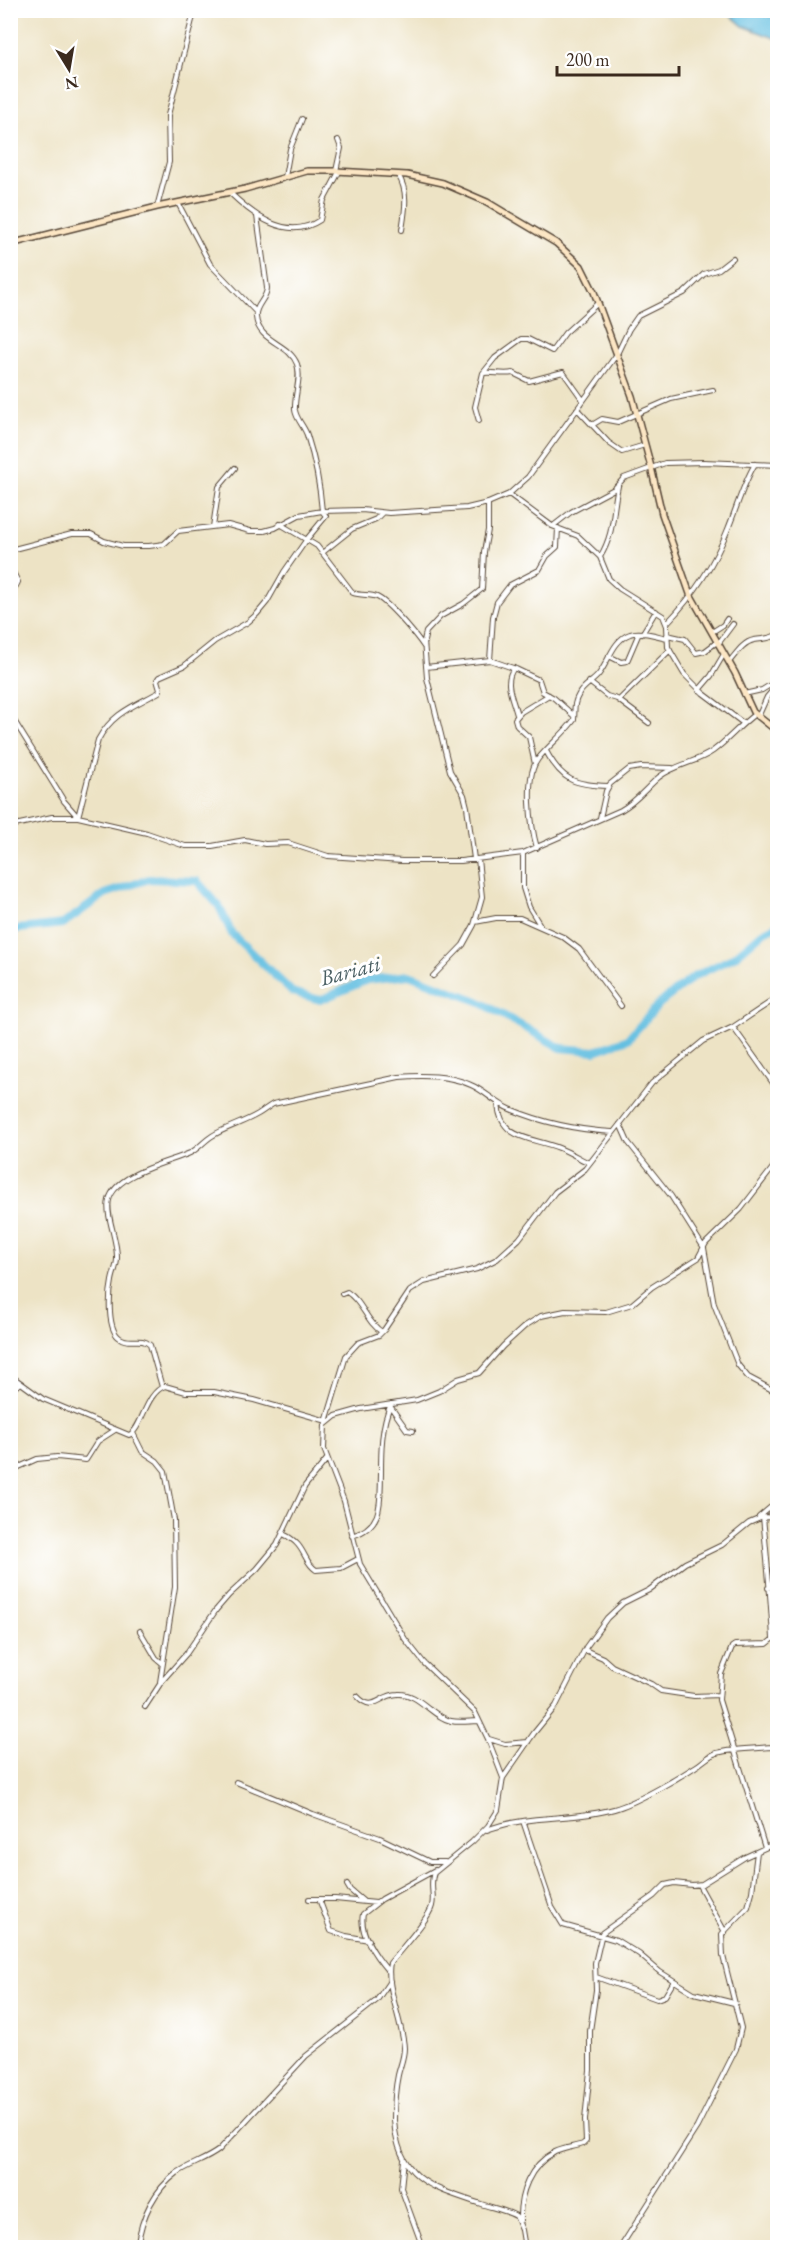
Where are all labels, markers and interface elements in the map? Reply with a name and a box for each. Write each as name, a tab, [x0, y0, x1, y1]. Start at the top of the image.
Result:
north arrow	[39, 39, 99, 99]
scale bar	[557, 39, 678, 77]
text: 200 m	[566, 48, 610, 71]
text: N	[63, 72, 80, 95]
water label: Bariati	[316, 948, 385, 993]

